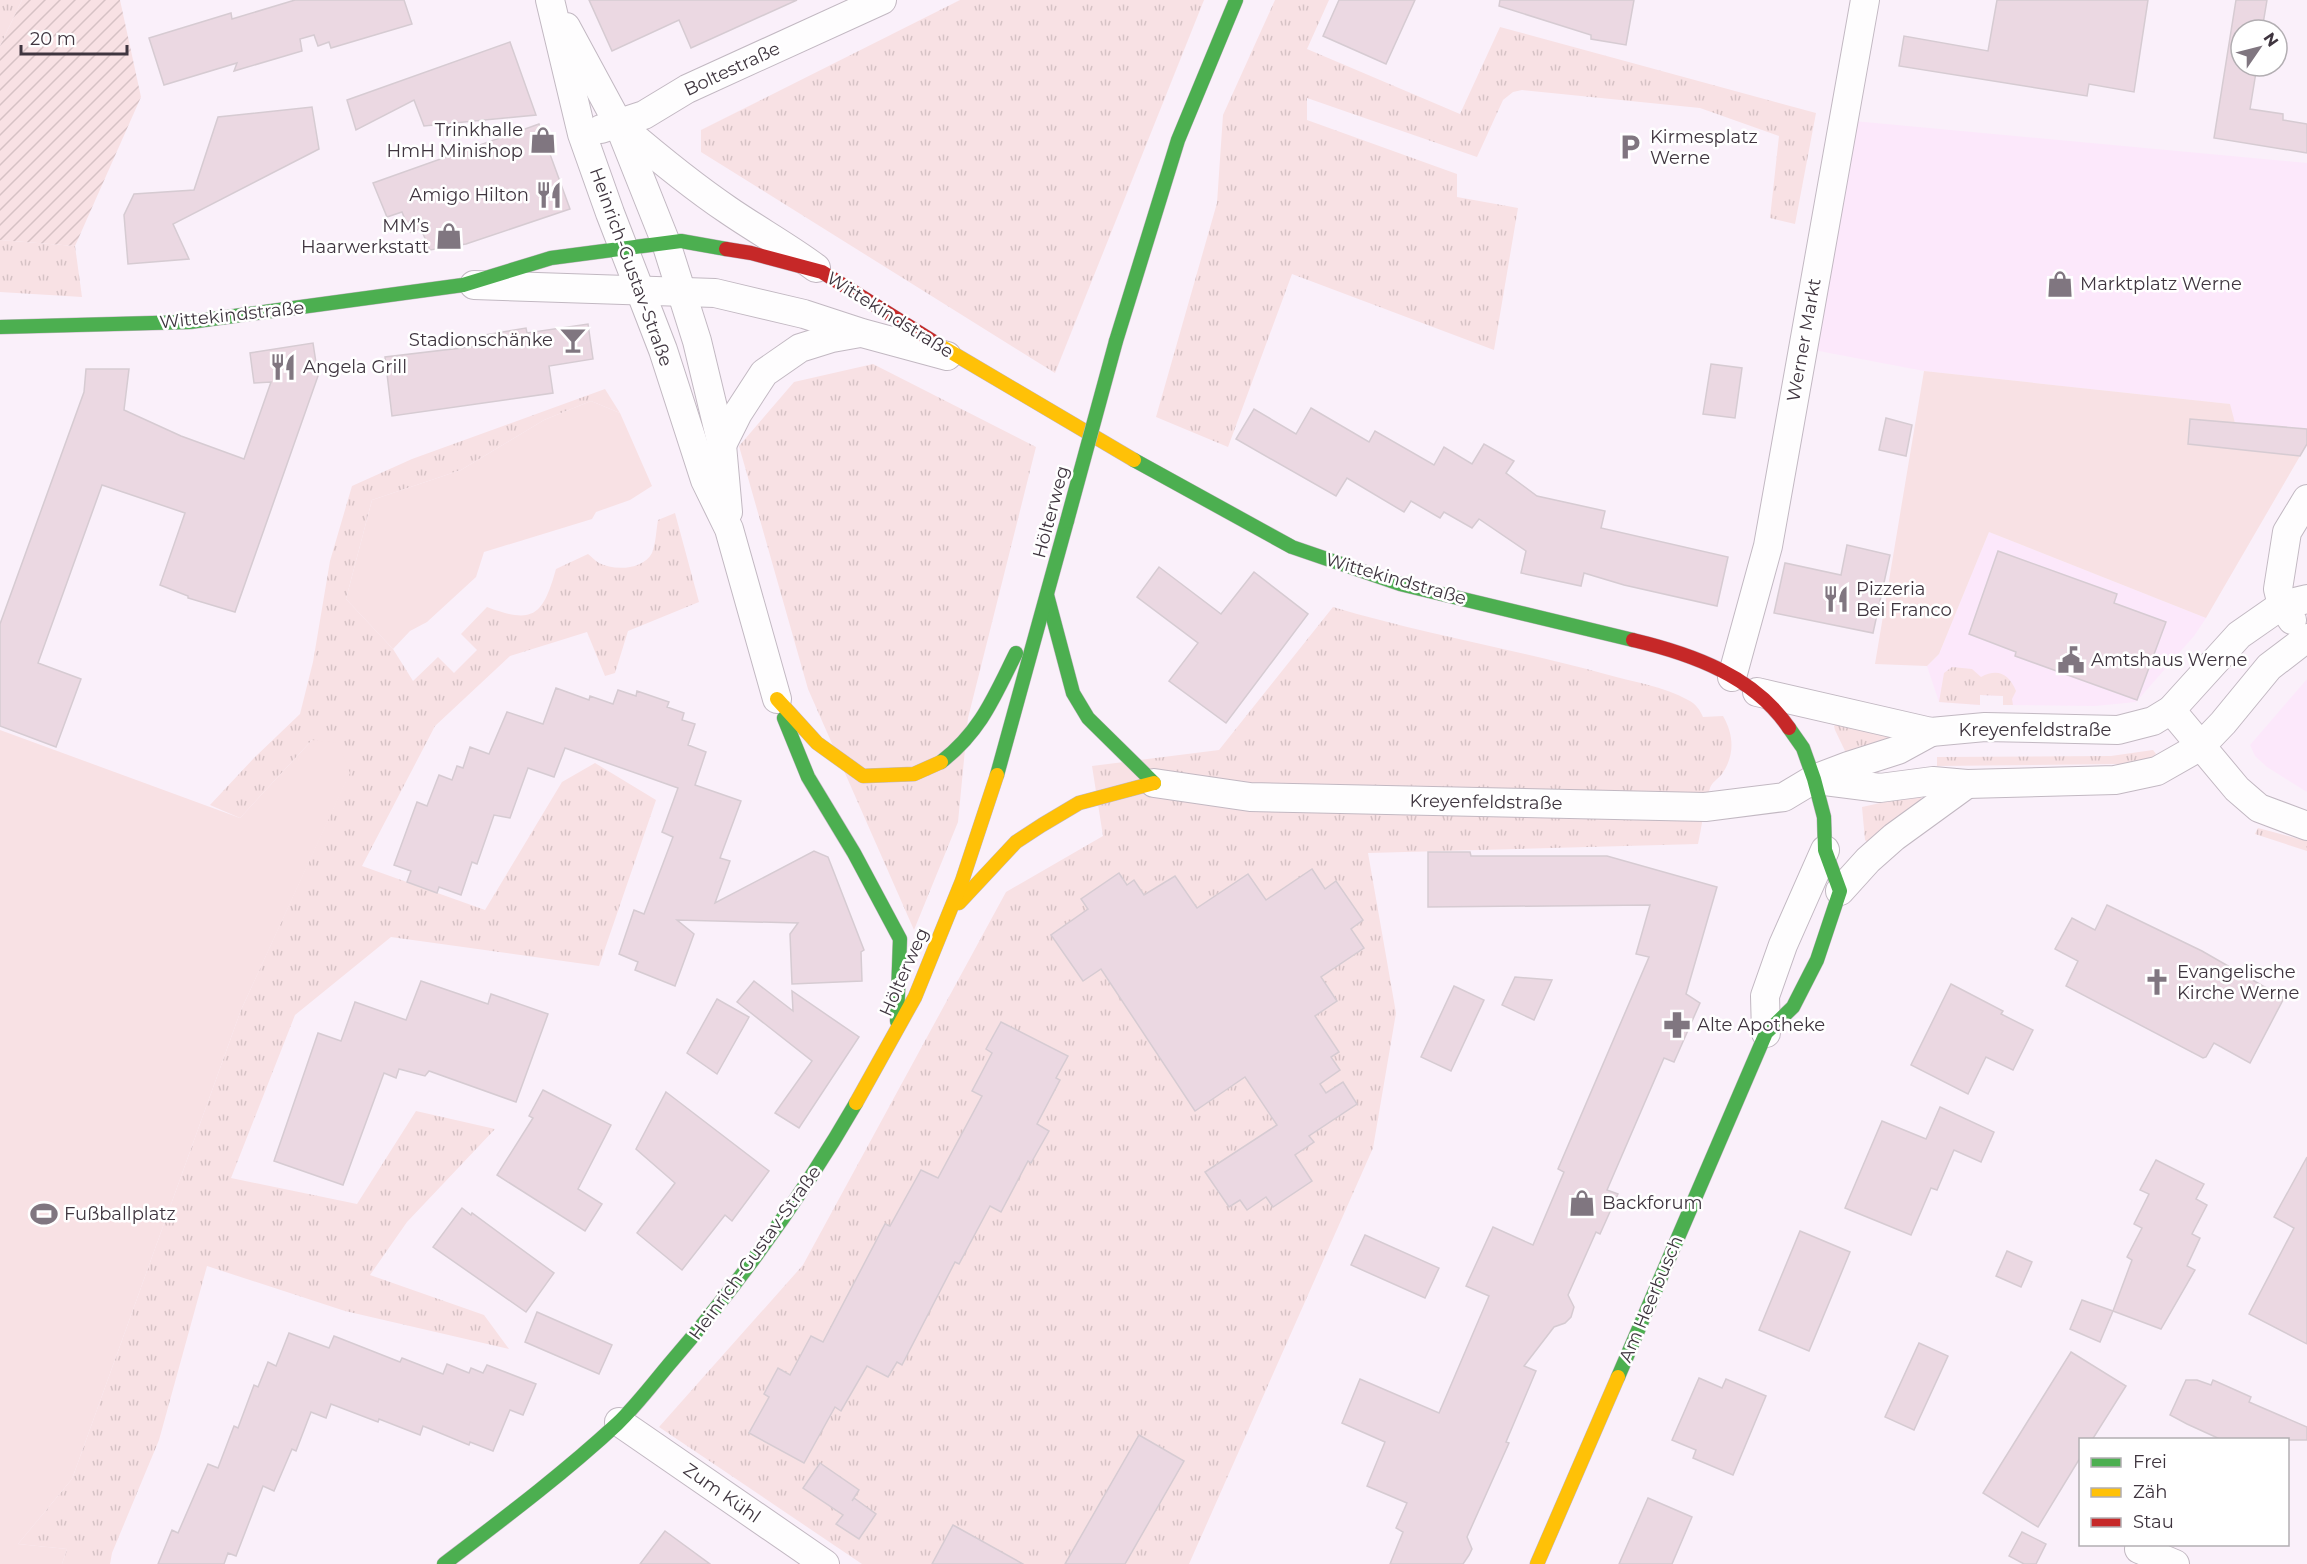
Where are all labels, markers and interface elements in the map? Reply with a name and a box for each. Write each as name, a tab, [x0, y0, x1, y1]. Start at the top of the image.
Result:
scale bar	[21, 18, 128, 56]
north arrow	[2229, 18, 2289, 78]
text: 20 m	[30, 28, 76, 50]
text: N	[2259, 29, 2282, 50]
street label: Boltestraße	[680, 37, 784, 101]
place label: Trinkhalle HmH Minishop	[386, 119, 523, 162]
shop icon: Trinkhalle HmH Minishop	[528, 125, 558, 155]
place label: Kirmesplatz Werne	[1650, 126, 1758, 169]
parking icon: Kirmesplatz Werne	[1615, 132, 1645, 162]
street label: Heinrich-Gustav-Straße	[585, 164, 677, 370]
restaurant icon: Amigo Hilton	[534, 180, 564, 210]
place label: Amigo Hilton	[409, 184, 529, 206]
place label: MM’s Haarwerkstatt	[301, 215, 429, 258]
shop icon: MM’s Haarwerkstatt	[434, 221, 464, 251]
street label: Wittekindstraße	[823, 267, 958, 363]
shop icon: Marktplatz Werne	[2045, 269, 2075, 299]
place label: Marktplatz Werne	[2080, 273, 2242, 295]
street label: Werner Markt	[1782, 277, 1826, 403]
street label: Wittekindstraße	[159, 296, 306, 334]
bar icon: Stadionschänke	[558, 325, 588, 355]
place label: Stadionschänke	[409, 329, 553, 351]
restaurant icon: Angela Grill	[268, 352, 298, 382]
place label: Angela Grill	[303, 356, 407, 378]
street label: Hölterweg	[1028, 463, 1074, 561]
street label: Wittekindstraße	[1323, 548, 1469, 610]
place label: Pizzeria Bei Franco	[1856, 578, 1952, 621]
restaurant icon: Pizzeria Bei Franco	[1821, 584, 1851, 614]
public building icon: Amtshaus Werne	[2056, 645, 2086, 675]
place label: Amtshaus Werne	[2091, 649, 2248, 671]
street label: Kreyenfeldstraße	[1959, 719, 2112, 741]
street label: Kreyenfeldstraße	[1409, 790, 1563, 814]
street label: Hölterweg	[875, 924, 933, 1020]
place label: Evangelische Kirche Werne	[2177, 961, 2300, 1004]
church icon: Evangelische Kirche Werne	[2142, 967, 2172, 997]
pharmacy icon: Alte Apotheke	[1662, 1010, 1692, 1040]
place label: Alte Apotheke	[1697, 1014, 1825, 1036]
street label: Heinrich-Gustav-Straße	[684, 1161, 826, 1345]
shop icon: Backforum	[1567, 1188, 1597, 1218]
place label: Backforum	[1602, 1192, 1703, 1214]
sports icon: Fußballplatz	[29, 1199, 59, 1229]
place label: Fußballplatz	[64, 1203, 176, 1225]
street label: Am Heerbusch	[1614, 1232, 1688, 1366]
legend	[2079, 1438, 2289, 1546]
text: Frei	[2133, 1451, 2167, 1473]
street label: Zum Kühl	[679, 1458, 765, 1528]
text: Zäh	[2133, 1481, 2168, 1503]
text: Stau	[2133, 1511, 2174, 1533]

